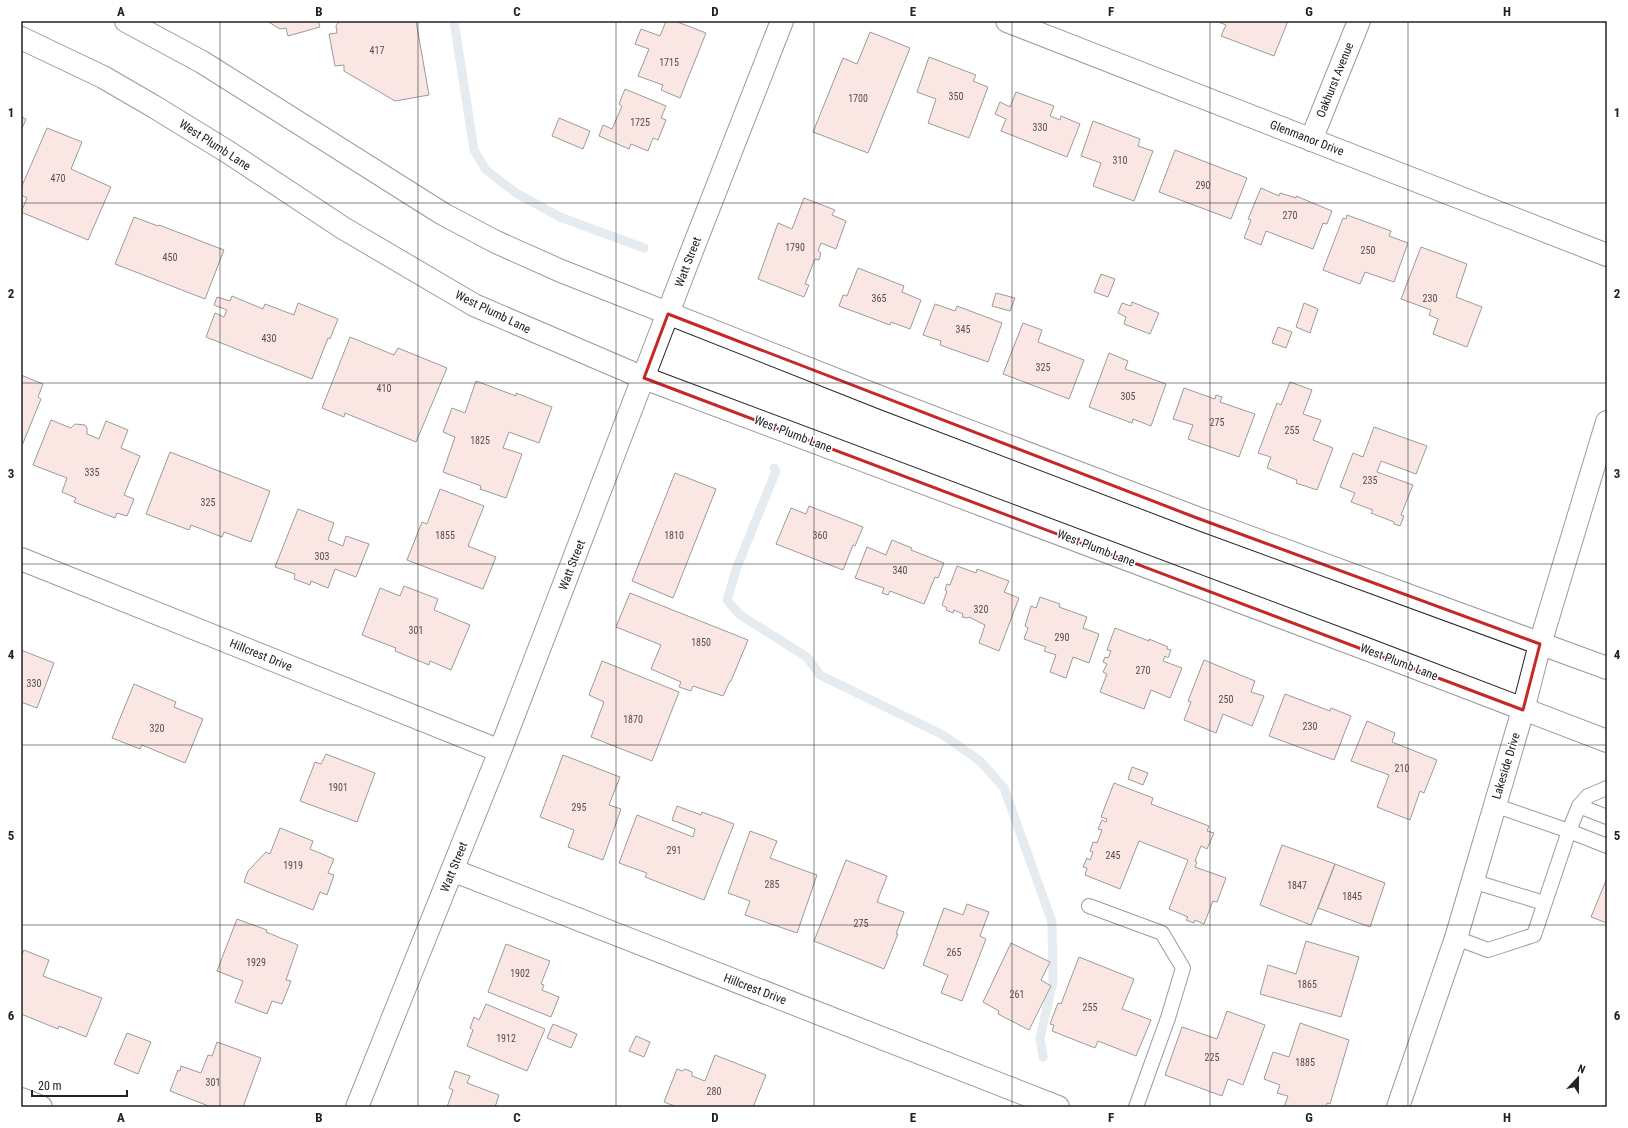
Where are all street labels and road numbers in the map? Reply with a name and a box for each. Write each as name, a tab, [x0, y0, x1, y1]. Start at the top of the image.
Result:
street label: Oakhurst Avenue	[1314, 40, 1357, 120]
street label: West Plumb Lane	[177, 117, 254, 173]
street label: Glenmanor Drive	[1268, 117, 1346, 159]
street label: Watt Street	[672, 234, 704, 289]
street label: West Plumb Lane	[453, 288, 533, 336]
street label: West Plumb Lane	[752, 413, 834, 455]
street label: West Plumb Lane	[1055, 527, 1137, 569]
street label: Watt Street	[556, 537, 588, 592]
street label: Hillcrest Drive	[228, 636, 295, 674]
street label: West Plumb Lane	[1358, 641, 1440, 683]
street label: Lakeside Drive	[1489, 731, 1523, 801]
street label: Watt Street	[438, 840, 471, 894]
street label: Hillcrest Drive	[722, 971, 789, 1008]

